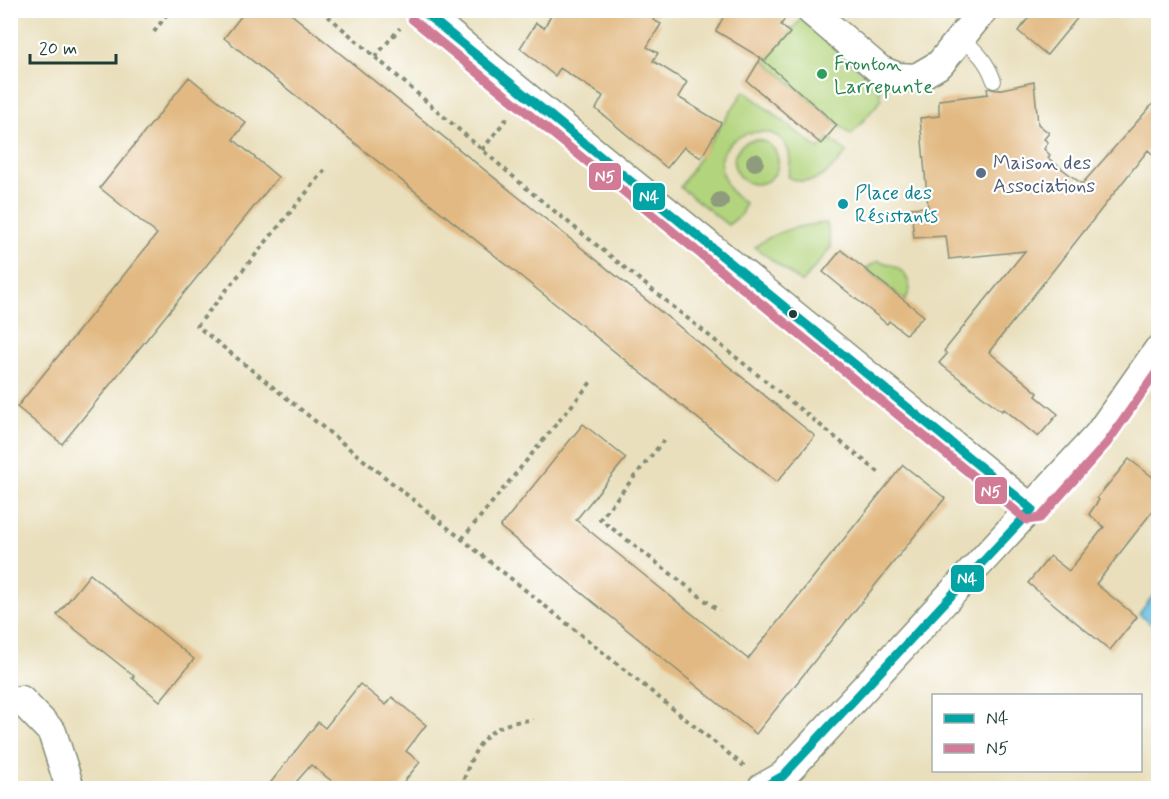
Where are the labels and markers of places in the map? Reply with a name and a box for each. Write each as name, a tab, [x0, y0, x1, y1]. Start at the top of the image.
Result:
place label: Fronton Larrepunte	[834, 51, 933, 101]
marker: Fronton Larrepunte	[815, 67, 829, 81]
place label: Maison des Associations	[993, 150, 1095, 200]
marker: Maison des Associations	[974, 166, 988, 180]
place label: Place des Résistants	[855, 180, 938, 230]
marker: Place des Résistants	[836, 197, 850, 211]
unlabelled marker	[787, 308, 799, 320]

